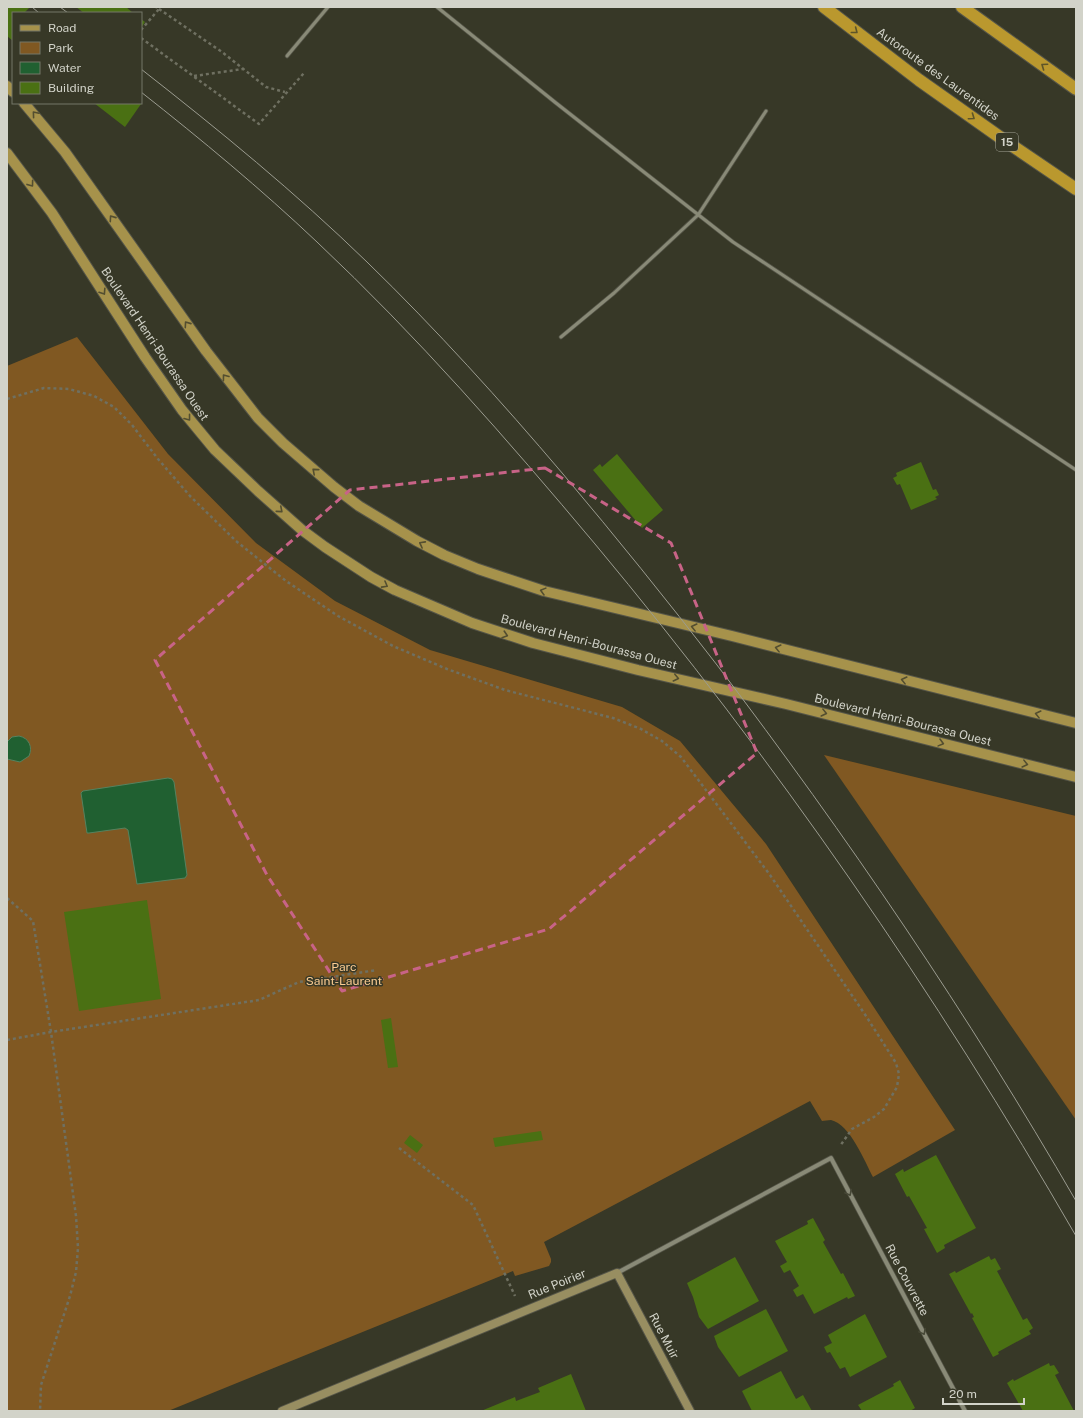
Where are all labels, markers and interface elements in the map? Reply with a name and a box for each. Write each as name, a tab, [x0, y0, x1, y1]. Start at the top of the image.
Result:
legend	[12, 12, 142, 104]
text: Road	[48, 21, 76, 35]
street label: Autoroute des Laurentides	[874, 25, 1002, 123]
one-way arrow	[851, 26, 858, 33]
text: Park	[48, 41, 74, 55]
text: Water	[48, 61, 82, 75]
one-way arrow	[1041, 63, 1048, 71]
text: Building	[48, 81, 94, 95]
one-way arrow	[32, 111, 39, 119]
one-way arrow	[967, 112, 974, 119]
road number: 15	[996, 133, 1018, 151]
one-way arrow	[26, 180, 34, 187]
one-way arrow	[109, 215, 117, 222]
street label: Boulevard Henri-Bourassa Ouest	[98, 265, 212, 424]
one-way arrow	[98, 288, 106, 295]
one-way arrow	[185, 322, 192, 329]
one-way arrow	[223, 374, 230, 381]
one-way arrow	[184, 413, 191, 420]
one-way arrow	[312, 468, 320, 475]
one-way arrow	[275, 505, 282, 512]
one-way arrow	[419, 541, 426, 548]
one-way arrow	[381, 580, 389, 588]
one-way arrow	[540, 587, 546, 595]
street label: Boulevard Henri-Bourassa Ouest	[499, 612, 679, 672]
one-way arrow	[691, 624, 697, 632]
one-way arrow	[502, 630, 509, 638]
one-way arrow	[775, 644, 782, 653]
one-way arrow	[673, 674, 679, 682]
one-way arrow	[901, 676, 907, 684]
street label: Boulevard Henri-Bourassa Ouest	[813, 691, 993, 749]
one-way arrow	[820, 708, 827, 717]
one-way arrow	[1035, 710, 1041, 718]
one-way arrow	[937, 738, 944, 747]
one-way arrow	[1021, 760, 1028, 768]
park label: Parc Saint-Laurent	[306, 960, 383, 988]
one-way arrow	[844, 1188, 852, 1196]
street label: Rue Couvrette	[882, 1242, 932, 1318]
street label: Rue Poirier	[526, 1266, 588, 1302]
street label: Rue Muir	[646, 1311, 682, 1362]
one-way arrow	[919, 1328, 926, 1335]
scale bar	[943, 1380, 1024, 1406]
text: 20 m	[949, 1387, 977, 1401]

